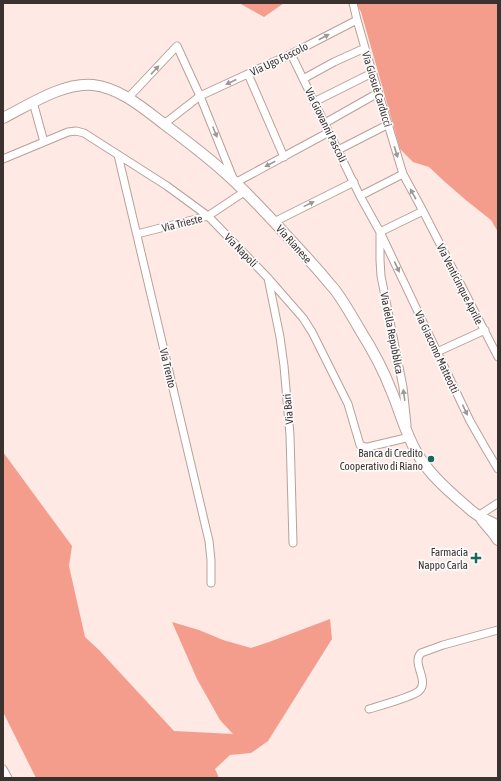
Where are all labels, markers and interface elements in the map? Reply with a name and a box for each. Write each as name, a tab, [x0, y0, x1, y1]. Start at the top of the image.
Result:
one-way arrow	[318, 34, 330, 40]
street label: Via Ugo Foscolo	[248, 40, 310, 78]
street label: Via Giosuè Carducci	[360, 50, 394, 128]
one-way arrow	[150, 65, 160, 75]
one-way arrow	[225, 79, 236, 85]
street label: Via Giovanni Pascoli	[303, 86, 349, 164]
one-way arrow	[212, 127, 218, 138]
one-way arrow	[393, 146, 399, 158]
one-way arrow	[265, 161, 276, 167]
one-way arrow	[410, 188, 417, 200]
one-way arrow	[303, 201, 314, 207]
street label: Via Trieste	[160, 212, 204, 234]
street label: Via Rianese	[274, 223, 314, 265]
street label: Via Napoli	[222, 231, 260, 269]
street label: Via Venticinque Aprile	[435, 242, 485, 326]
one-way arrow	[394, 262, 400, 273]
street label: Via della Repubblica	[378, 291, 406, 375]
street label: Via Giacomo Matteotti	[413, 309, 461, 395]
street label: Via Trento	[158, 347, 178, 389]
one-way arrow	[401, 389, 407, 401]
street label: Via Bari	[281, 393, 295, 425]
one-way arrow	[462, 404, 468, 416]
place label: Banca di Credito Cooperativo di Riano	[340, 447, 423, 472]
marker: Banca di Credito Cooperativo di Riano	[426, 454, 436, 464]
place label: Farmacia Nappo Carla	[418, 546, 468, 571]
marker: Farmacia Nappo Carla	[471, 553, 481, 563]

